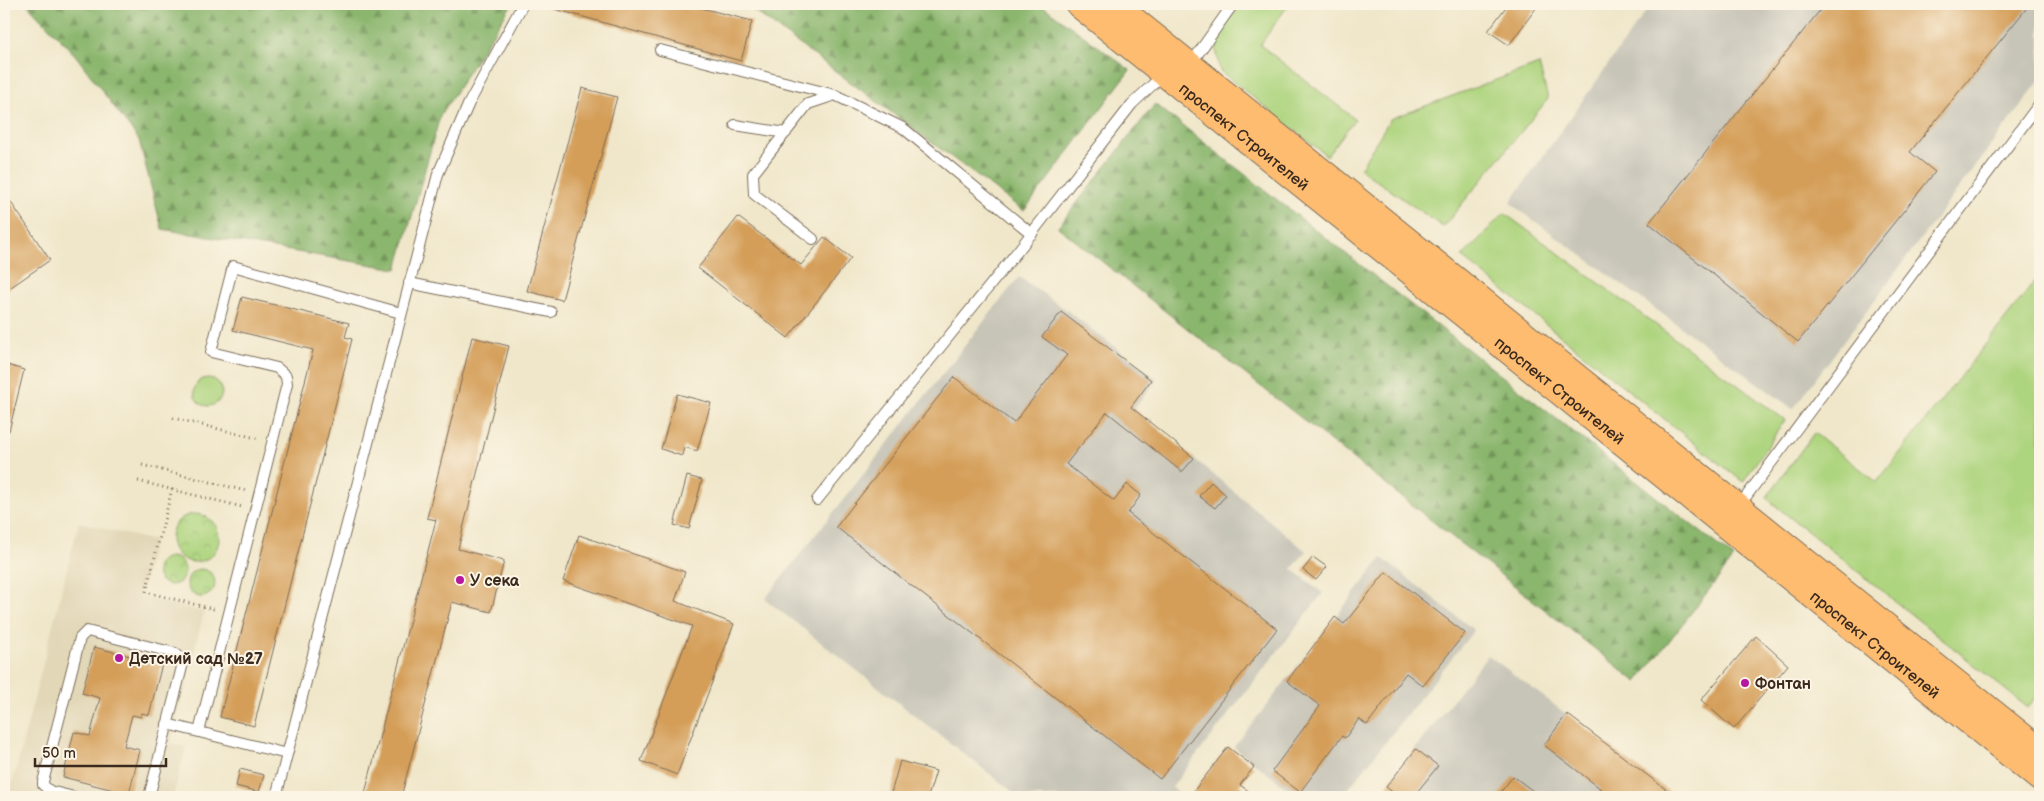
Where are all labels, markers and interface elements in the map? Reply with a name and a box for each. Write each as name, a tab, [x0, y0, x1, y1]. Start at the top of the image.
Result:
street label: проспект Строителей	[1175, 80, 1312, 195]
street label: проспект Строителей	[1490, 334, 1628, 449]
place label: У сека	[470, 572, 520, 591]
marker: У сека	[454, 574, 466, 586]
street label: проспект Строителей	[1806, 588, 1943, 703]
place label: Детский сад №27	[129, 650, 263, 669]
marker: Детский сад №27	[113, 652, 125, 664]
place label: Фонтан	[1755, 675, 1811, 694]
marker: Фонтан	[1739, 677, 1751, 689]
scale bar	[35, 736, 166, 768]
text: 50 m	[42, 744, 76, 763]

